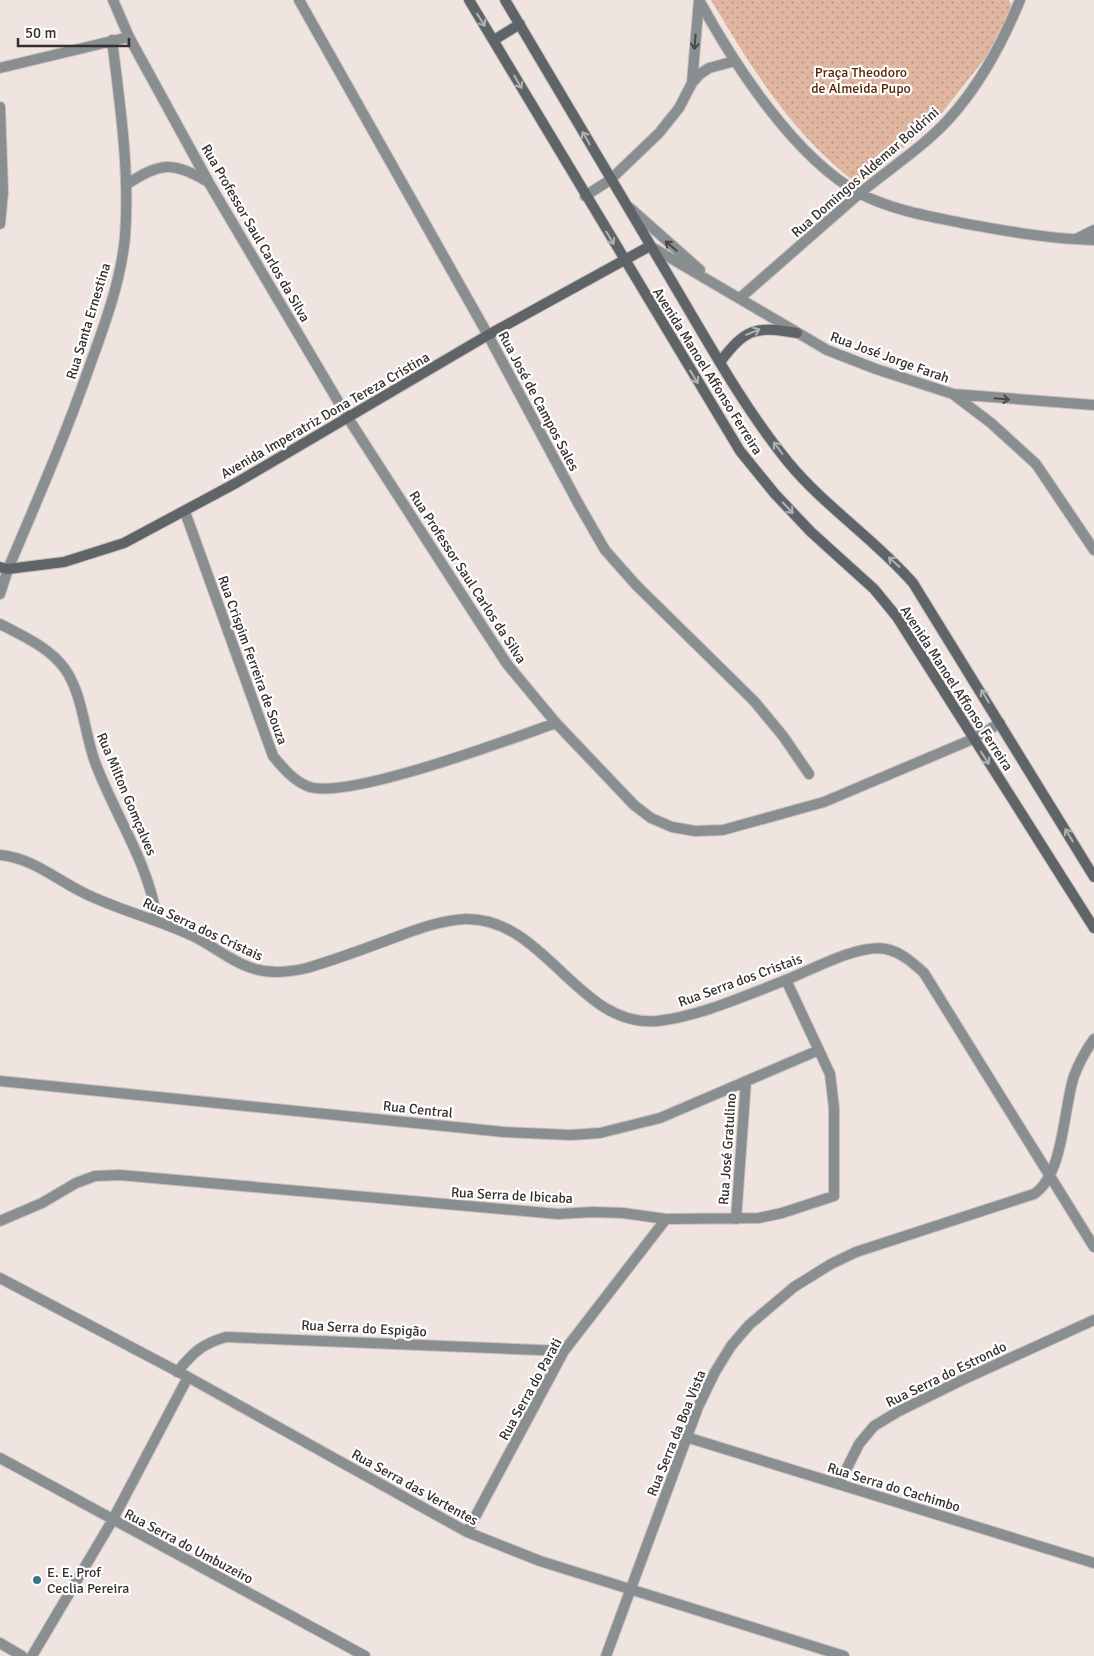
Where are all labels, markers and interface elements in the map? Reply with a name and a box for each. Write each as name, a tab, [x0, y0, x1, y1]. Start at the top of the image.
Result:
one-way arrow	[476, 13, 487, 27]
scale bar	[18, 15, 129, 47]
text: 50 m	[25, 24, 56, 42]
one-way arrow	[691, 33, 700, 49]
park label: Praça Theodoro de Almeida Pupo	[811, 64, 911, 97]
one-way arrow	[514, 74, 524, 88]
street label: Rua Domingos Aldemar Boldrini	[788, 104, 943, 241]
one-way arrow	[580, 131, 590, 146]
street label: Rua Professor Saul Carlos da Silva	[198, 141, 314, 325]
one-way arrow	[605, 230, 615, 244]
one-way arrow	[664, 240, 677, 251]
street label: Rua Santa Ernestina	[63, 261, 114, 381]
street label: Avenida Manoel Affonso Ferreira	[649, 285, 766, 458]
one-way arrow	[745, 327, 760, 337]
street label: Rua José de Campos Sales	[495, 328, 583, 474]
street label: Rua José Jorge Farah	[828, 328, 952, 387]
street label: Avenida Imperatriz Dona Tereza Cristina	[218, 349, 433, 482]
one-way arrow	[689, 370, 699, 384]
one-way arrow	[993, 394, 1009, 403]
one-way arrow	[773, 442, 784, 455]
street label: Rua Professor Saul Carlos da Silva	[405, 488, 530, 667]
one-way arrow	[782, 502, 794, 515]
one-way arrow	[887, 556, 900, 568]
street label: Rua Crispim Ferreira de Souza	[214, 573, 291, 747]
street label: Avenida Manoel Affonso Ferreira	[897, 602, 1016, 774]
one-way arrow	[979, 690, 989, 704]
street label: Rua Milton Gomçalves	[93, 730, 160, 858]
one-way arrow	[980, 750, 990, 764]
one-way arrow	[1063, 829, 1073, 843]
street label: Rua Serra dos Cristais	[140, 894, 266, 965]
street label: Rua Serra dos Cristais	[676, 950, 805, 1011]
street label: Rua José Gratulino	[715, 1093, 740, 1206]
street label: Rua Central	[382, 1097, 454, 1122]
street label: Rua Serra de Ibicaba	[451, 1184, 573, 1207]
street label: Rua Serra do Espigão	[301, 1317, 427, 1340]
street label: Rua Serra do Parati	[495, 1335, 566, 1443]
street label: Rua Serra do Estrondo	[883, 1338, 1009, 1411]
street label: Rua Serra da Boa Vista	[643, 1368, 710, 1499]
street label: Rua Serra das Vertentes	[349, 1446, 481, 1529]
street label: Rua Serra do Cachimbo	[825, 1459, 962, 1516]
street label: Rua Serra do Umbuzeiro	[121, 1505, 256, 1588]
place label: E. E. Prof Ceclia Pereira	[47, 1564, 129, 1597]
marker: E. E. Prof Ceclia Pereira	[31, 1574, 43, 1586]

